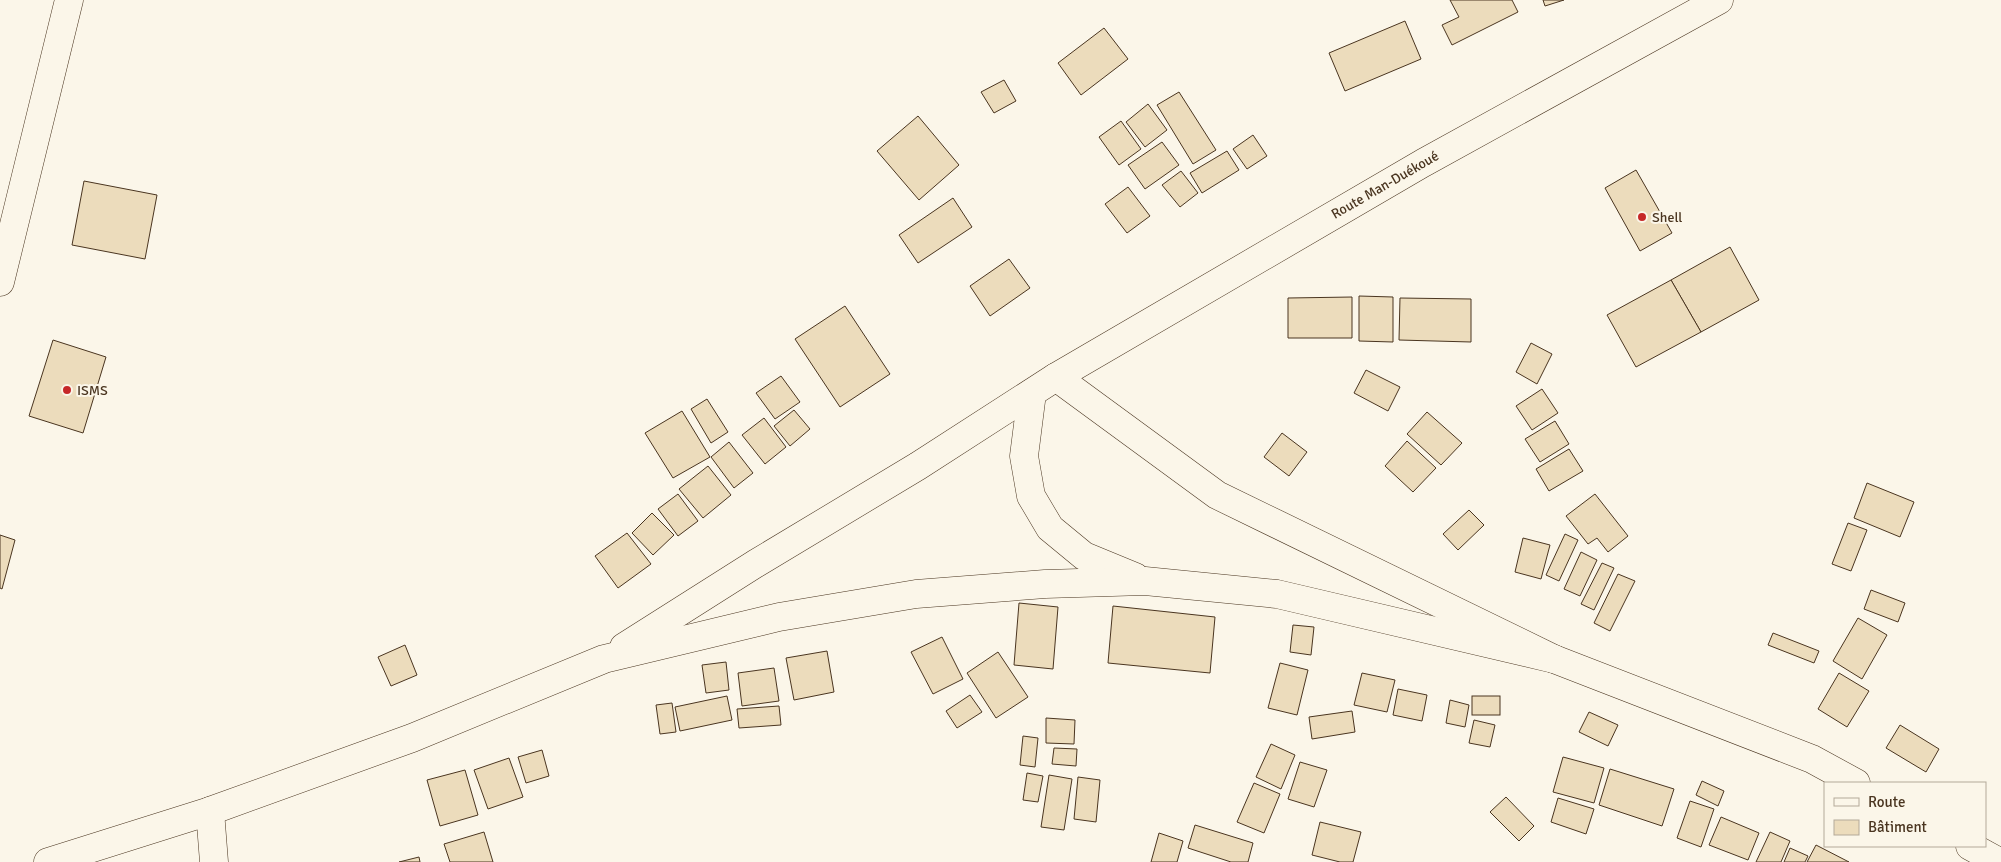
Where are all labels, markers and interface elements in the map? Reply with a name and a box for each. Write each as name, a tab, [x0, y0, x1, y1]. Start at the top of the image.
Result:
street label: Route Man-Duékoué	[1328, 147, 1442, 223]
place label: Shell	[1652, 209, 1682, 226]
marker: Shell	[1636, 211, 1648, 223]
place label: ISMS	[77, 382, 108, 399]
marker: ISMS	[61, 384, 73, 396]
legend	[1824, 782, 1986, 847]
text: Route	[1868, 793, 1905, 811]
text: Bâtiment	[1868, 818, 1927, 836]

